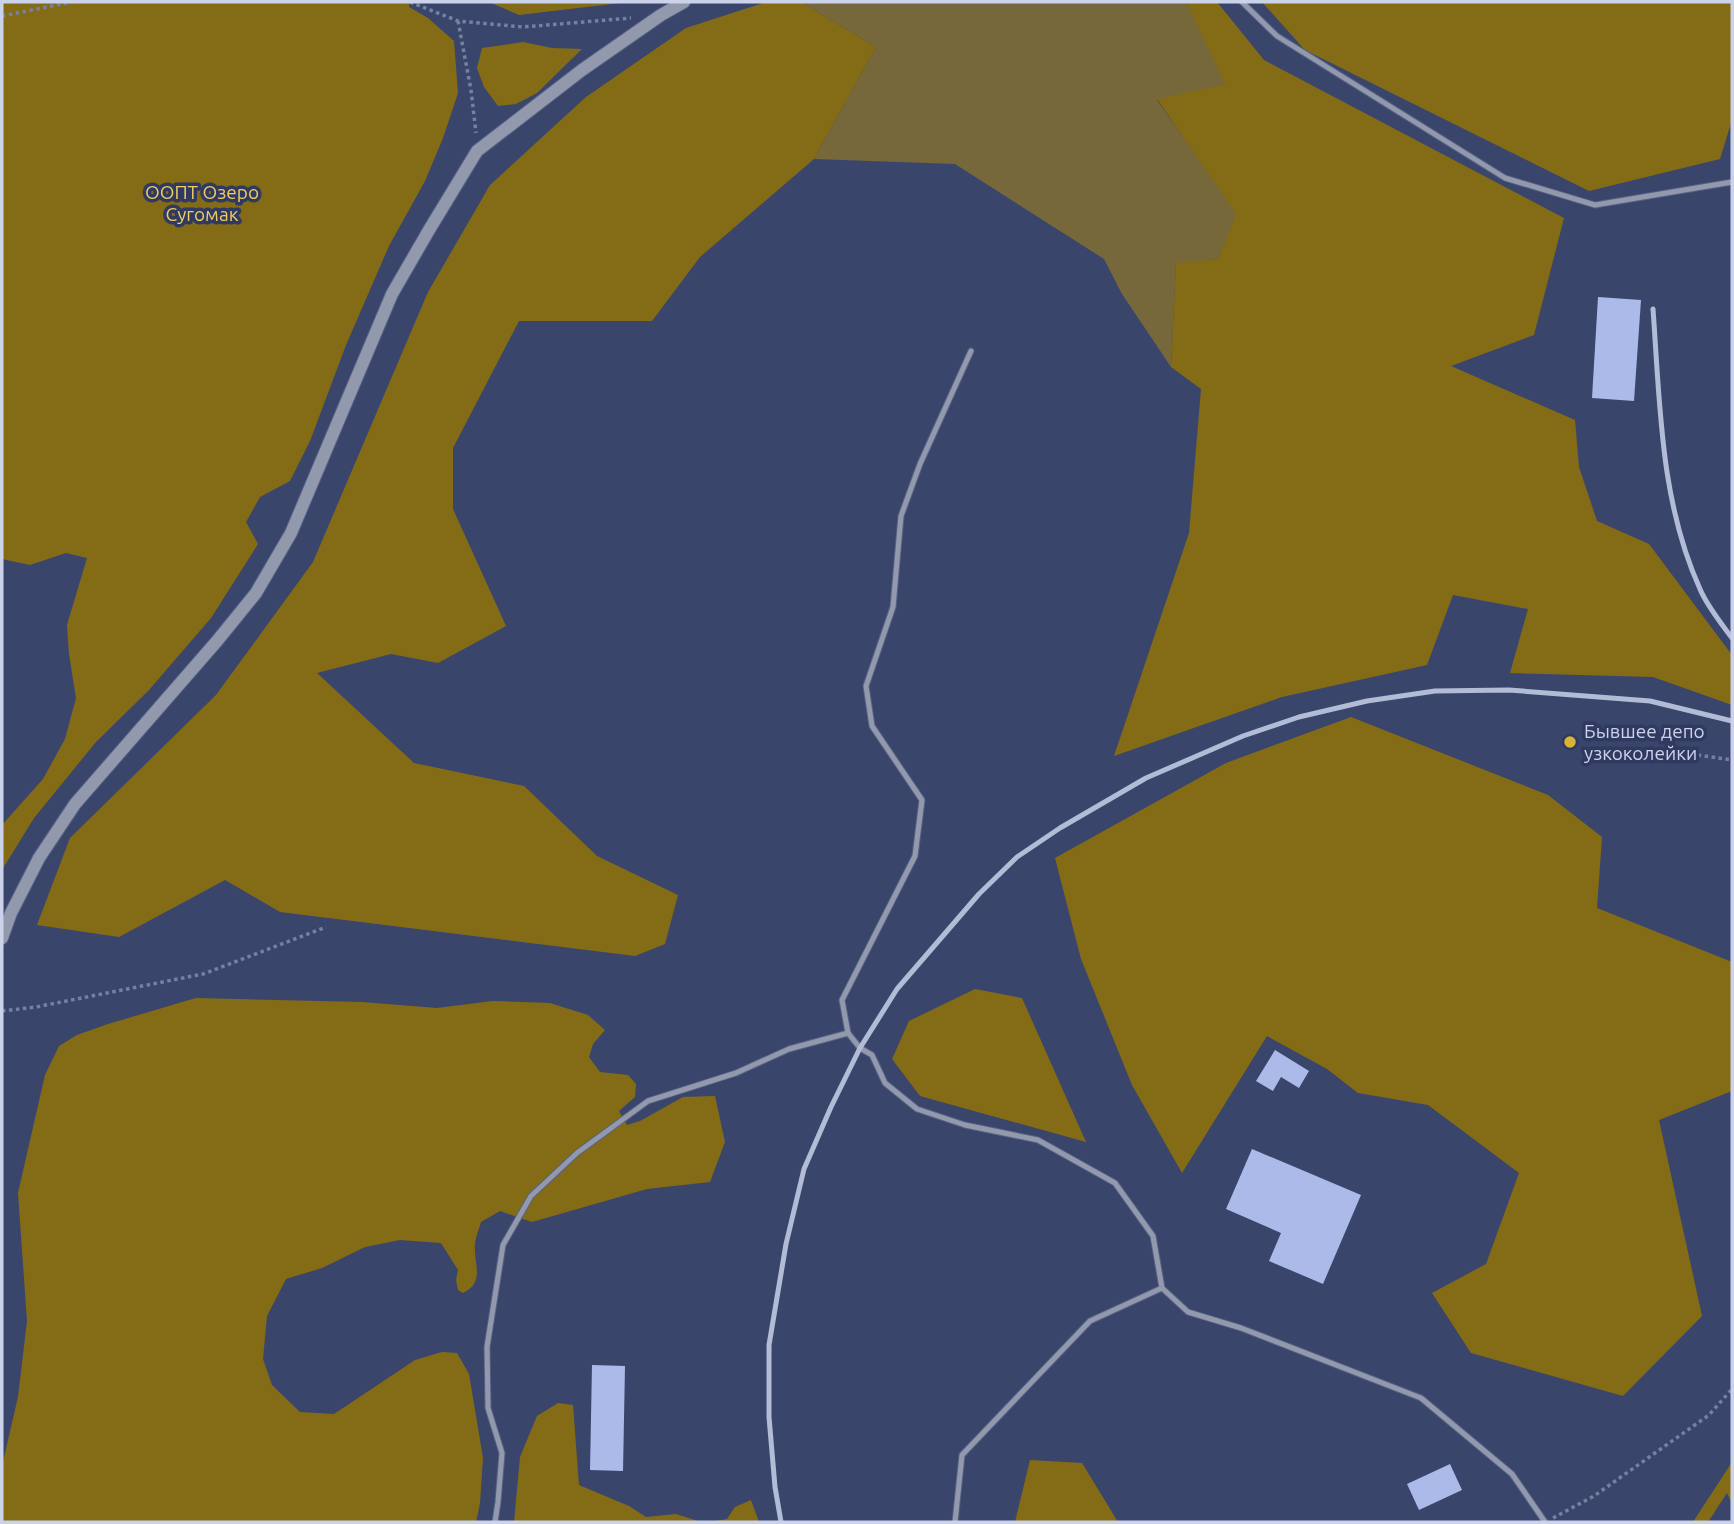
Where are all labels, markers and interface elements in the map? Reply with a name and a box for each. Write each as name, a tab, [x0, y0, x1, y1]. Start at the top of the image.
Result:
park label: ООПТ Озеро Сугомак	[145, 181, 259, 225]
place label: Бывшее депо узкоколейки	[1584, 720, 1705, 764]
marker: Бывшее депо узкоколейки	[1562, 734, 1578, 750]

